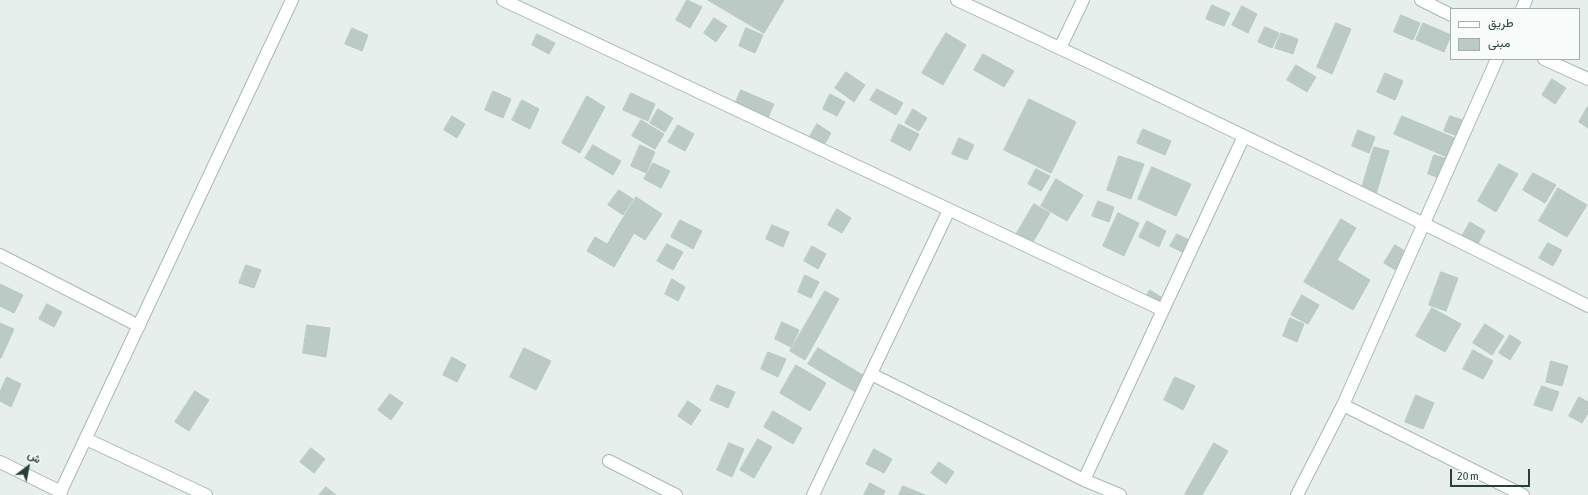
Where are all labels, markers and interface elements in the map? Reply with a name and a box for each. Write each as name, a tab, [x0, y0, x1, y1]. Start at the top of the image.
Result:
legend	[1450, 8, 1580, 60]
text: طريق	[1488, 16, 1513, 30]
text: مبنى	[1488, 36, 1510, 50]
north arrow	[8, 447, 48, 487]
text: ش	[26, 448, 43, 465]
scale bar	[1452, 461, 1532, 487]
text: 20 m	[1457, 469, 1479, 483]

